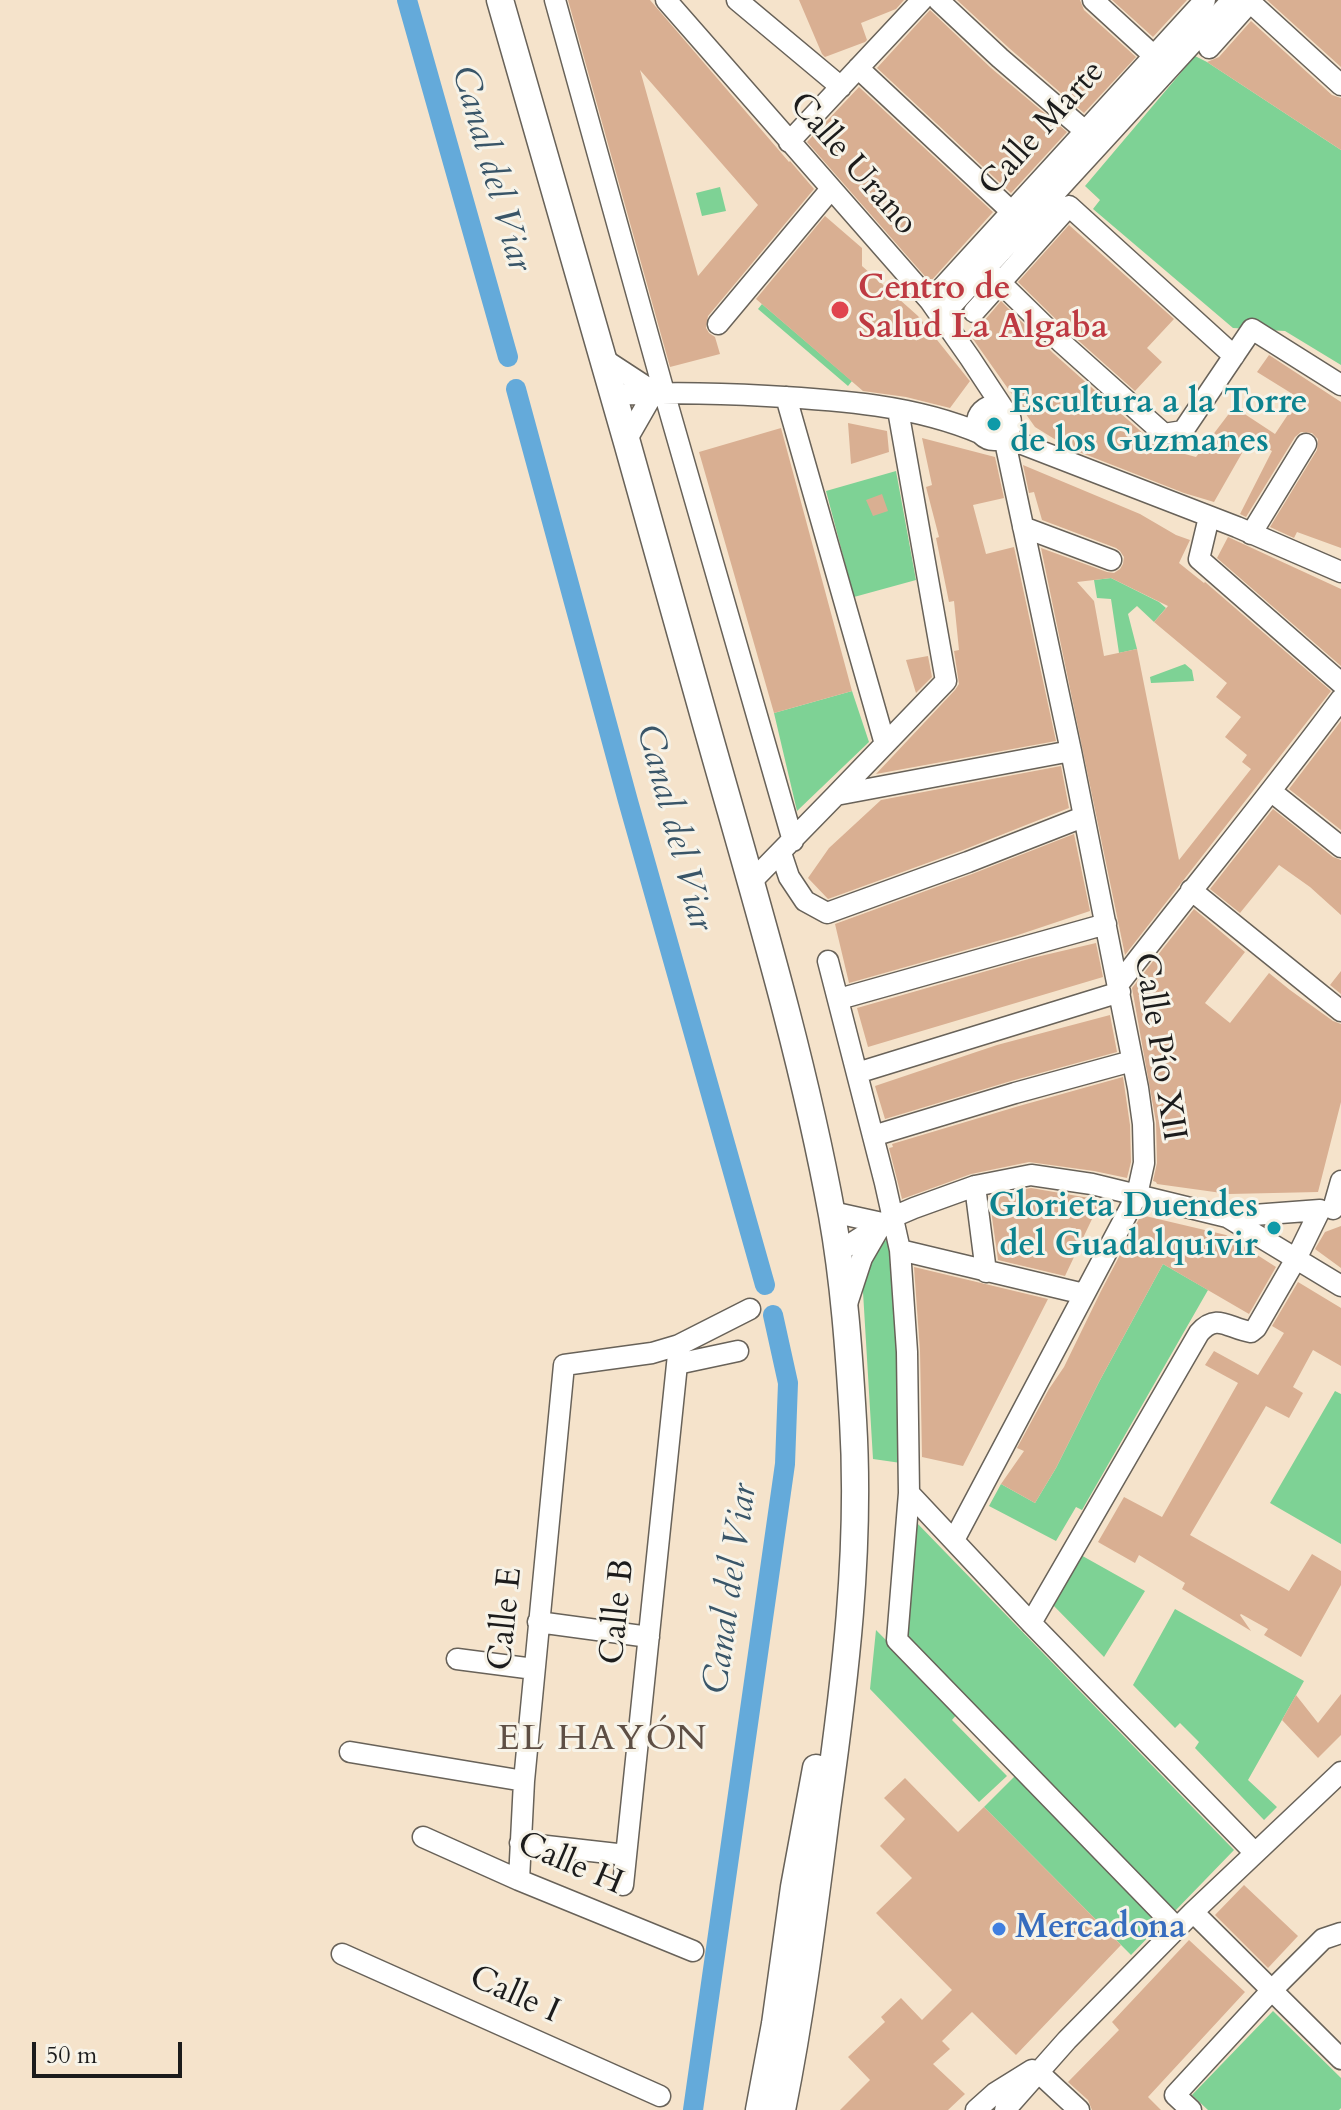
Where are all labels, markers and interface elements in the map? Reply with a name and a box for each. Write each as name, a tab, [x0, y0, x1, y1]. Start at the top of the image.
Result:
street label: Calle Marte	[972, 53, 1114, 205]
water label: Canal del Viar	[440, 61, 540, 277]
street label: Calle Urano	[779, 86, 925, 244]
place label: Centro de Salud La Algaba	[858, 270, 1108, 350]
marker: Centro de Salud La Algaba	[829, 299, 851, 321]
place label: Escultura a la Torre de los Guzmanes	[1010, 384, 1308, 464]
marker: Escultura a la Torre de los Guzmanes	[985, 415, 1003, 433]
water label: Canal del Viar	[625, 720, 721, 936]
street label: Calle Pío XII	[1123, 950, 1193, 1144]
place label: Glorieta Duendes del Guadalquivir	[988, 1188, 1258, 1268]
marker: Glorieta Duendes del Guadalquivir	[1265, 1219, 1283, 1237]
water label: Canal del Viar	[696, 1481, 768, 1697]
street label: Calle B	[593, 1557, 645, 1667]
street label: Calle E	[481, 1565, 533, 1673]
district label: EL HAYÓN	[498, 1719, 708, 1763]
street label: Calle H	[511, 1825, 629, 1905]
place label: Mercadona	[1015, 1909, 1186, 1949]
marker: Mercadona	[990, 1920, 1008, 1938]
street label: Calle I	[463, 1958, 565, 2034]
scale bar	[36, 2026, 186, 2076]
text: 50 m	[46, 2039, 97, 2072]

